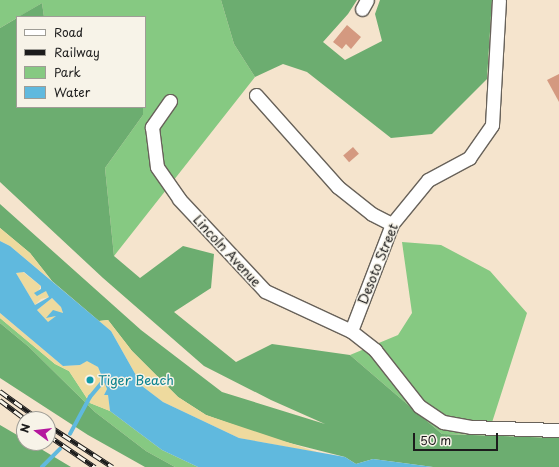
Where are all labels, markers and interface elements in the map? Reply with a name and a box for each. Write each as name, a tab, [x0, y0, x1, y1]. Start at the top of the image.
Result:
legend	[16, 16, 146, 108]
text: Road	[54, 23, 83, 41]
text: Railway	[54, 43, 100, 61]
text: Park	[54, 63, 81, 81]
text: Water	[54, 83, 90, 101]
street label: Lincoln Avenue	[190, 212, 264, 290]
street label: Desoto Street	[355, 221, 401, 307]
place label: Tiger Beach	[98, 372, 173, 388]
marker: Tiger Beach	[85, 375, 95, 385]
north arrow	[16, 411, 56, 451]
text: N	[16, 422, 34, 434]
scale bar	[415, 425, 500, 451]
text: 50 m	[420, 431, 451, 449]

